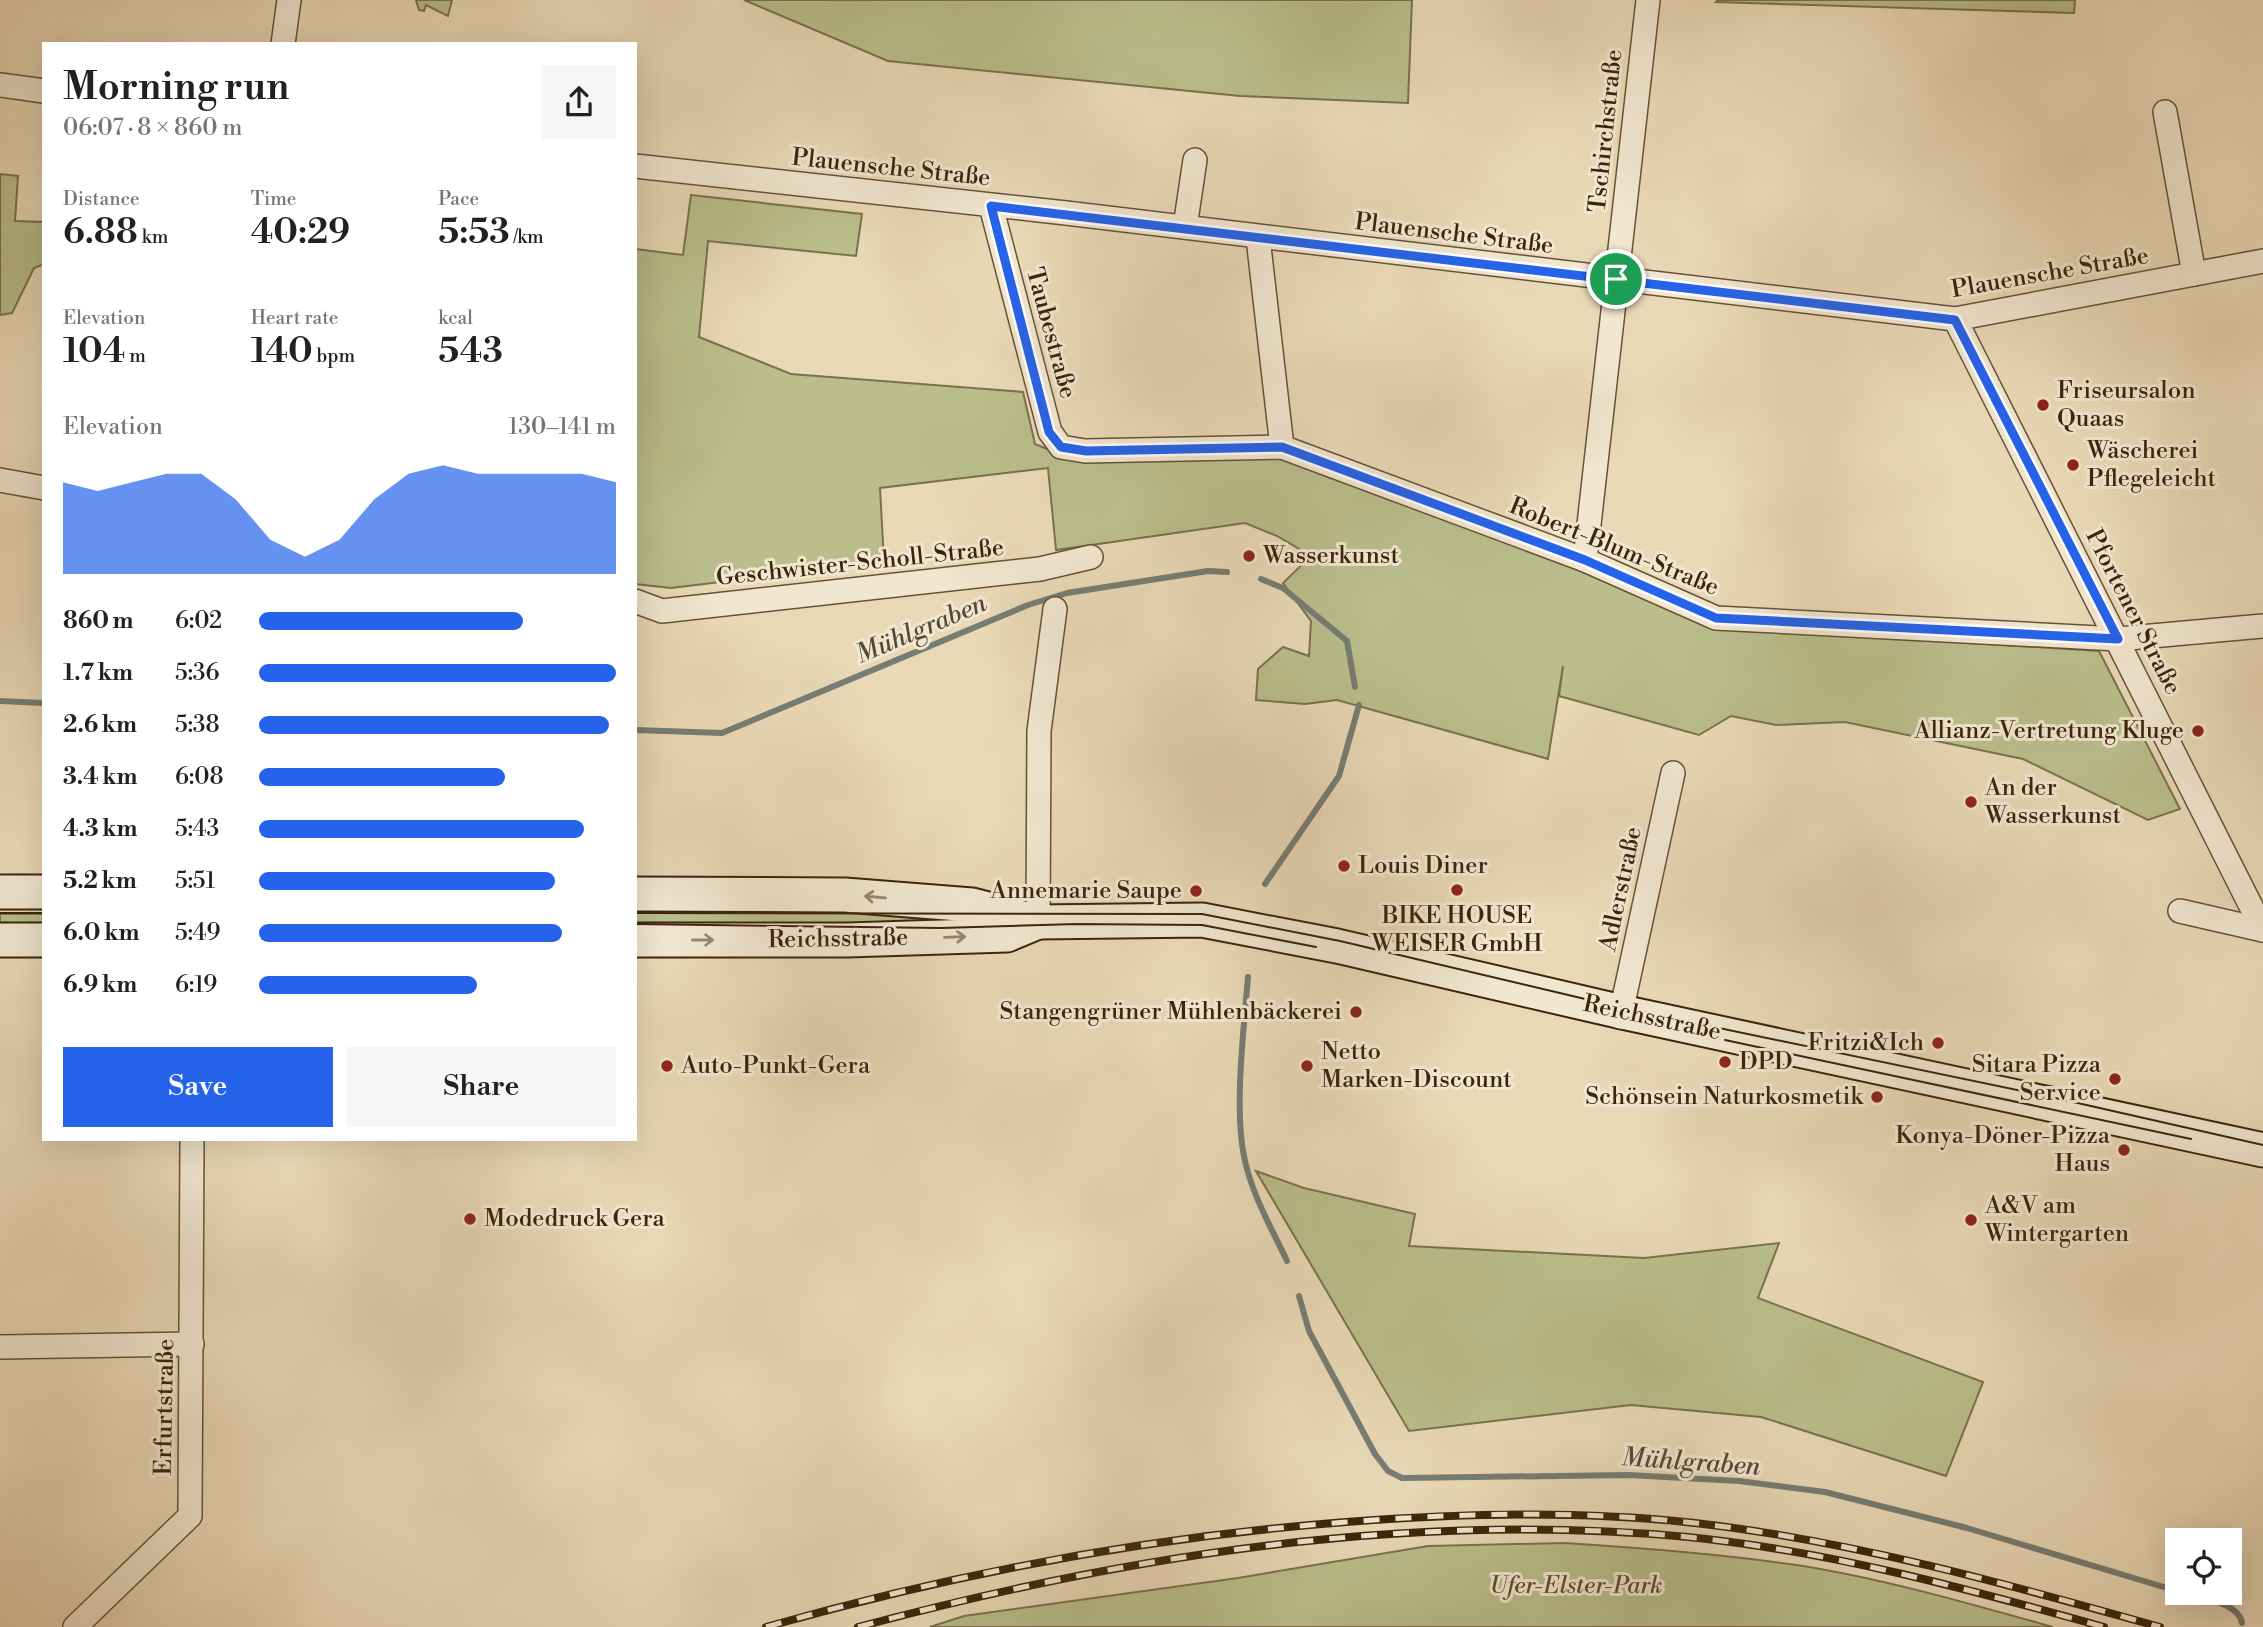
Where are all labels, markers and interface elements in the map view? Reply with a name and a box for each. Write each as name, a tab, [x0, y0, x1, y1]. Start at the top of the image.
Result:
street label: Tschirchstraße	[1583, 48, 1629, 214]
text: Morning run	[63, 64, 289, 111]
button: share	[542, 65, 616, 139]
text: 06:07 · 8 × 860 m	[63, 114, 242, 142]
street label: Plauensche Straße	[790, 143, 992, 193]
text: Distance	[63, 187, 140, 211]
text: Time	[251, 187, 296, 211]
text: Pace	[438, 187, 479, 211]
street label: Plauensche Straße	[1353, 207, 1555, 261]
text: 6.88	[63, 211, 138, 254]
text: 40:29	[251, 211, 350, 254]
text: 5:53	[438, 211, 510, 254]
text: km	[138, 225, 168, 249]
text: /km	[510, 225, 544, 249]
street label: Plauensche Straße	[1949, 241, 2151, 305]
pin	[1586, 249, 1646, 309]
icon: arrive	[1597, 260, 1635, 298]
street label: Taubestraße	[1019, 264, 1083, 402]
text: Elevation	[63, 306, 145, 330]
text: Heart rate	[251, 306, 338, 330]
text: kcal	[438, 306, 473, 330]
text: 104	[63, 330, 125, 373]
text: 140	[251, 330, 313, 373]
text: 543	[438, 330, 503, 373]
text: m	[125, 344, 146, 368]
text: bpm	[313, 344, 355, 368]
place label: Friseursalon Quaas	[2057, 376, 2196, 434]
marker: Friseursalon Quaas	[2035, 397, 2051, 413]
text: Elevation	[63, 413, 163, 441]
text: 130–141 m	[508, 413, 616, 441]
place label: Wäscherei Pflegeleicht	[2086, 436, 2217, 494]
marker: Wäscherei Pflegeleicht	[2065, 457, 2081, 473]
street label: Robert-Blum-Straße	[1505, 491, 1723, 603]
street label: Pfortener Straße	[2078, 524, 2188, 700]
street label: Geschwister-Scholl-Straße	[715, 533, 1005, 593]
place label: Wasserkunst	[1262, 541, 1400, 571]
marker: Wasserkunst	[1241, 548, 1257, 564]
water label: Mühlgraben	[851, 587, 992, 671]
text: 860 m	[63, 607, 133, 635]
text: 6:02	[175, 607, 222, 635]
text: 1.7 km	[63, 659, 133, 687]
text: 5:36	[175, 659, 220, 687]
text: 2.6 km	[63, 711, 137, 739]
text: 5:38	[175, 711, 220, 739]
place label: Allianz-Vertretung Kluge	[1913, 716, 2184, 746]
marker: Allianz-Vertretung Kluge	[2190, 723, 2206, 739]
text: 3.4 km	[63, 763, 137, 791]
text: 6:08	[175, 763, 223, 791]
place label: An der Wasserkunst	[1984, 773, 2122, 831]
marker: An der Wasserkunst	[1963, 794, 1979, 810]
text: 4.3 km	[63, 815, 137, 843]
text: 5:43	[175, 815, 219, 843]
street label: Adlerstraße	[1593, 824, 1649, 955]
place label: Louis Diner	[1358, 851, 1488, 881]
marker: Louis Diner	[1336, 858, 1352, 874]
text: 5.2 km	[63, 867, 137, 895]
text: 5:51	[175, 867, 215, 895]
place label: Annemarie Saupe	[989, 876, 1182, 906]
marker: BIKE HOUSE WEISER GmbH	[1449, 882, 1465, 898]
marker: Annemarie Saupe	[1188, 883, 1204, 899]
one-way arrow	[864, 890, 886, 903]
place label: BIKE HOUSE WEISER GmbH	[1371, 901, 1542, 959]
text: 6.0 km	[63, 919, 139, 947]
text: 5:49	[175, 919, 221, 947]
street label: Reichsstraße	[768, 923, 908, 955]
one-way arrow	[944, 930, 967, 943]
one-way arrow	[692, 933, 715, 947]
text: 6.9 km	[63, 971, 137, 999]
text: 6:19	[175, 971, 217, 999]
street label: Reichsstraße	[1580, 989, 1724, 1047]
place label: Stangengrüner Mühlenbäckerei	[1000, 997, 1342, 1027]
marker: Stangengrüner Mühlenbäckerei	[1348, 1004, 1364, 1020]
place label: Fritzi&Ich	[1808, 1028, 1924, 1058]
marker: Fritzi&Ich	[1930, 1035, 1946, 1051]
place label: Netto Marken-Discount	[1321, 1037, 1512, 1095]
button: Save	[63, 1047, 333, 1127]
button: Share	[347, 1047, 616, 1127]
place label: DPD	[1739, 1047, 1793, 1077]
place label: Sitara Pizza Service	[1972, 1050, 2102, 1108]
place label: Auto-Punkt-Gera	[680, 1051, 871, 1081]
marker: DPD	[1717, 1054, 1733, 1070]
marker: Auto-Punkt-Gera	[659, 1058, 675, 1074]
marker: Netto Marken-Discount	[1299, 1058, 1315, 1074]
marker: Sitara Pizza Service	[2107, 1071, 2123, 1087]
place label: Schönsein Naturkosmetik	[1585, 1082, 1864, 1112]
marker: Schönsein Naturkosmetik	[1869, 1089, 1885, 1105]
place label: Konya-Döner-Pizza Haus	[1895, 1121, 2111, 1179]
marker: Konya-Döner-Pizza Haus	[2116, 1142, 2132, 1158]
place label: A&V am Wintergarten	[1984, 1191, 2129, 1249]
place label: Modedruck Gera	[484, 1204, 665, 1234]
marker: Modedruck Gera	[462, 1211, 478, 1227]
marker: A&V am Wintergarten	[1963, 1212, 1979, 1228]
street label: Erfurtstraße	[149, 1338, 181, 1476]
water label: Mühlgraben	[1620, 1441, 1762, 1483]
map controls	[2165, 1528, 2242, 1605]
button: locate	[2165, 1528, 2242, 1605]
park label: Ufer-Elster-Park	[1490, 1571, 1662, 1601]

